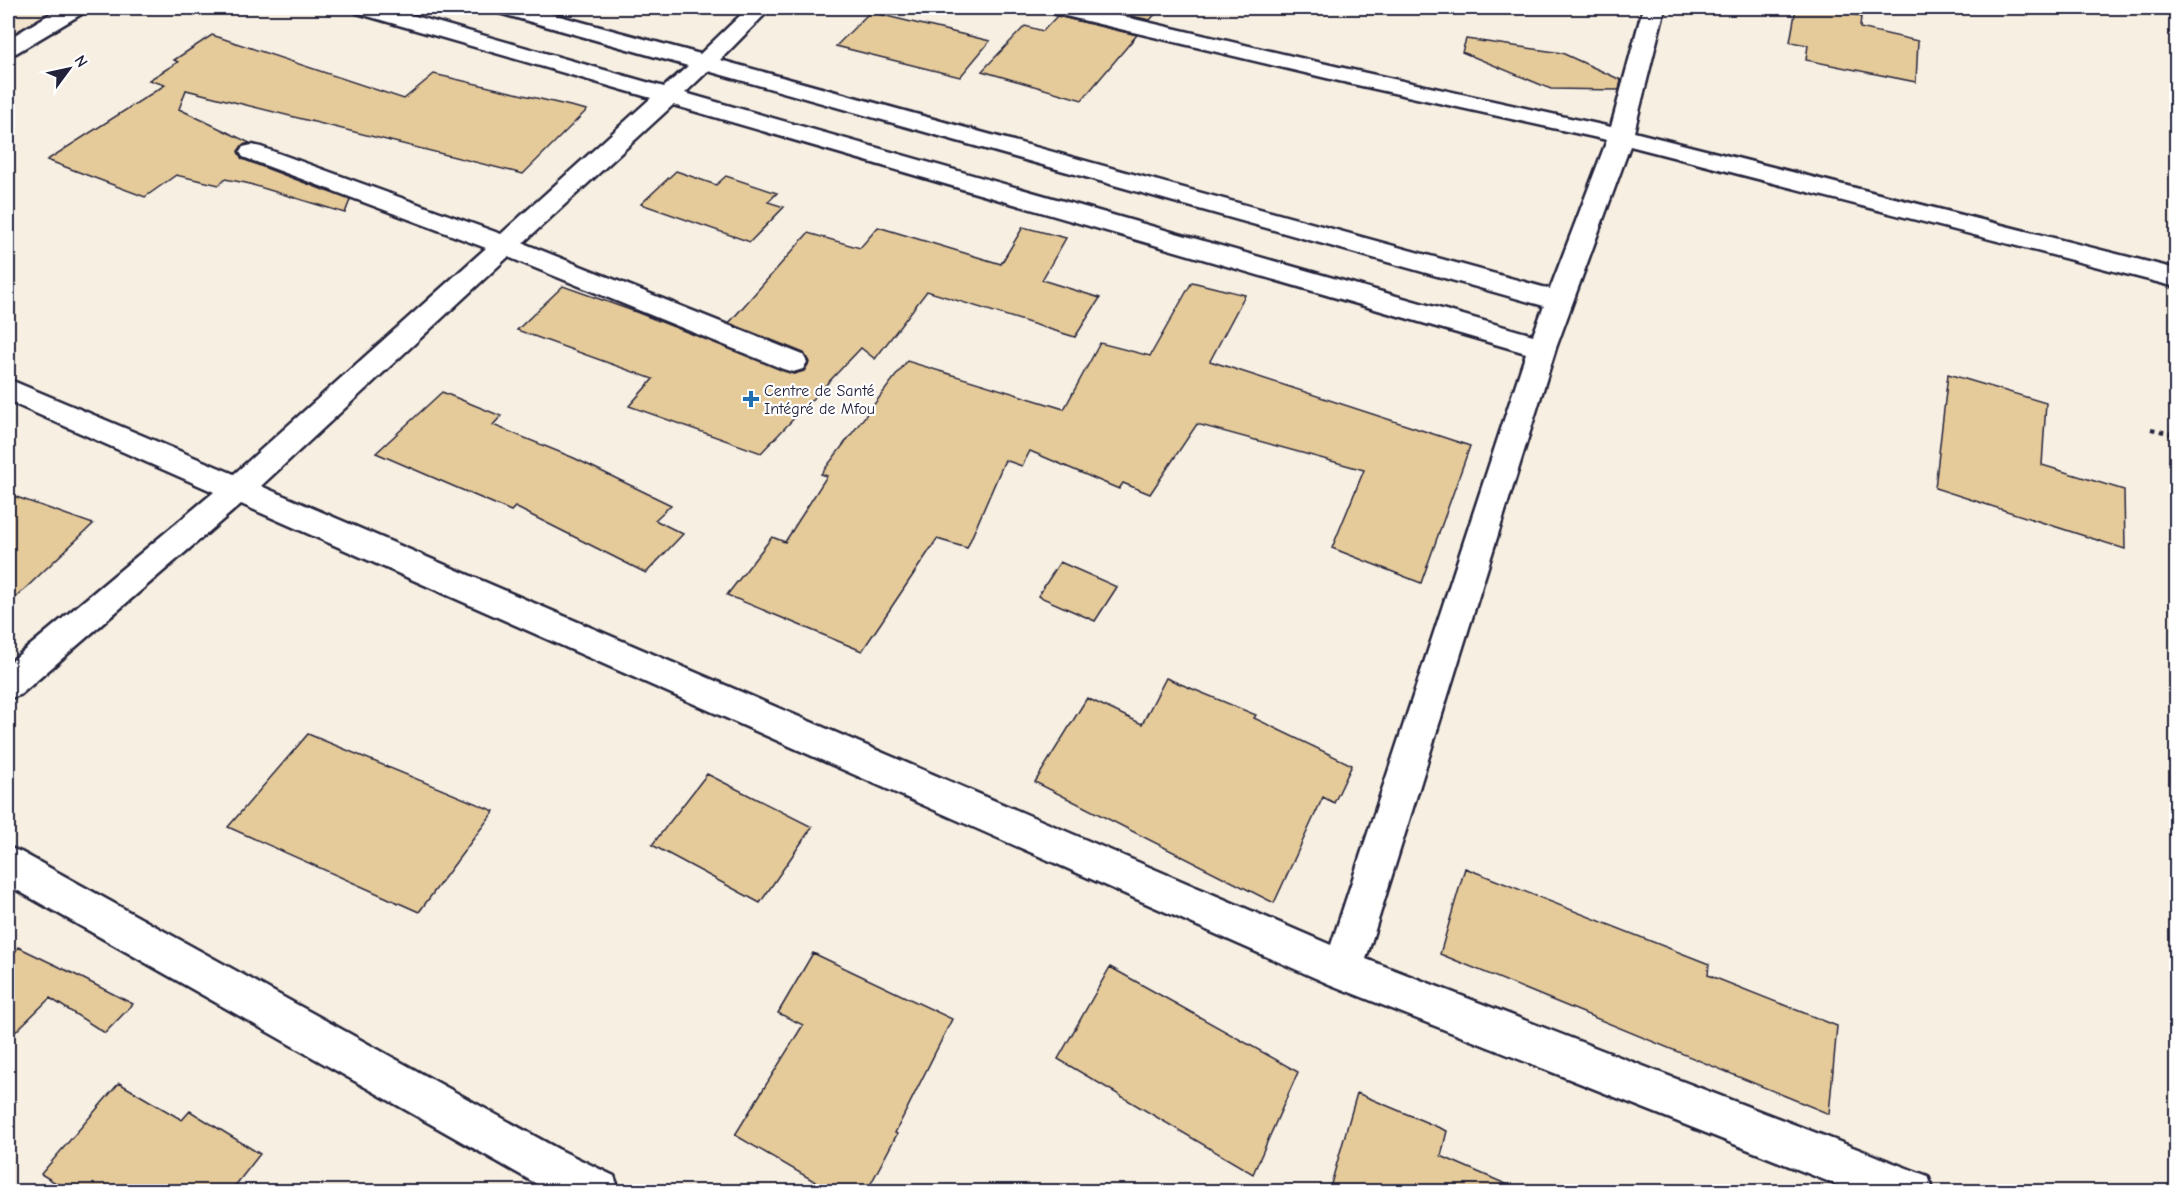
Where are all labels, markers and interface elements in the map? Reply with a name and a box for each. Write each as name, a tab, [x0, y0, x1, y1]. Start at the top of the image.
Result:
north arrow	[39, 39, 99, 99]
text: N	[70, 52, 91, 71]
place label: Centre de Santé Intégré de Mfou	[764, 382, 875, 418]
marker: Centre de Santé Intégré de Mfou	[742, 390, 760, 408]

